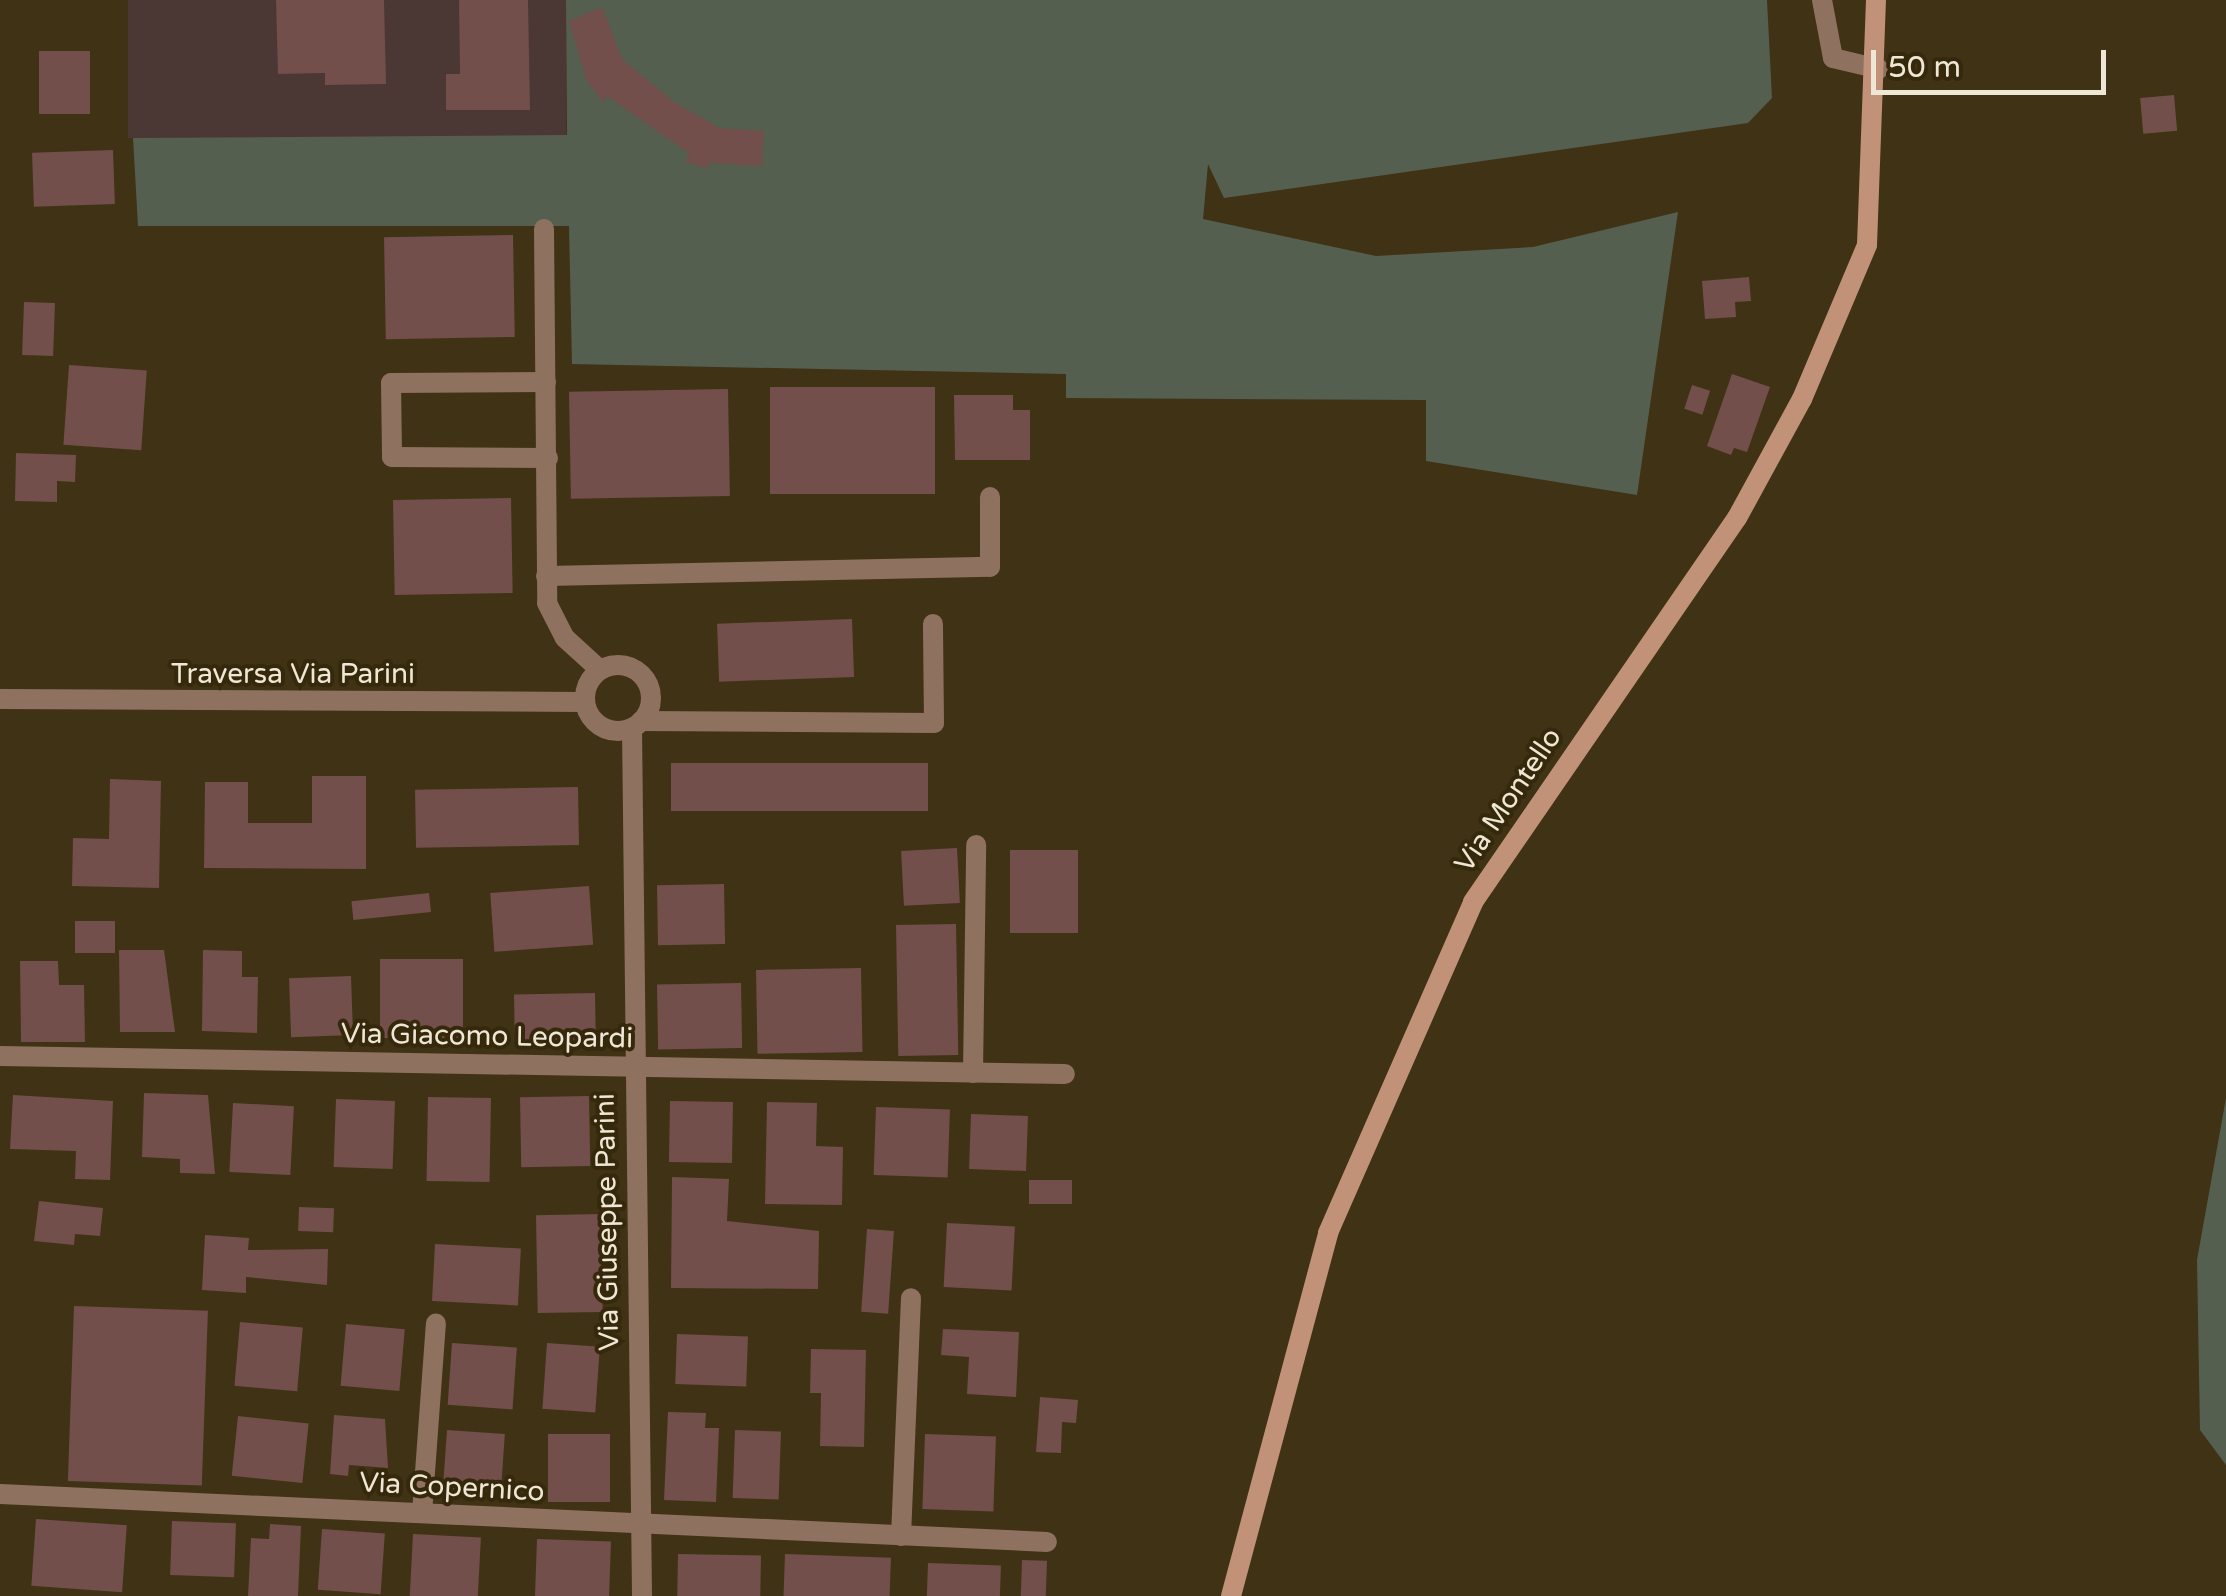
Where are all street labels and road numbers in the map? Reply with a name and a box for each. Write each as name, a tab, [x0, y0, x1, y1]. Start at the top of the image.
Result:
street label: Traversa Via Parini	[171, 657, 415, 691]
street label: Via Montello	[1447, 721, 1569, 879]
street label: Via Giacomo Leopardi	[341, 1017, 633, 1055]
street label: Via Giuseppe Parini	[588, 1093, 626, 1351]
street label: Via Copernico	[359, 1465, 545, 1509]

